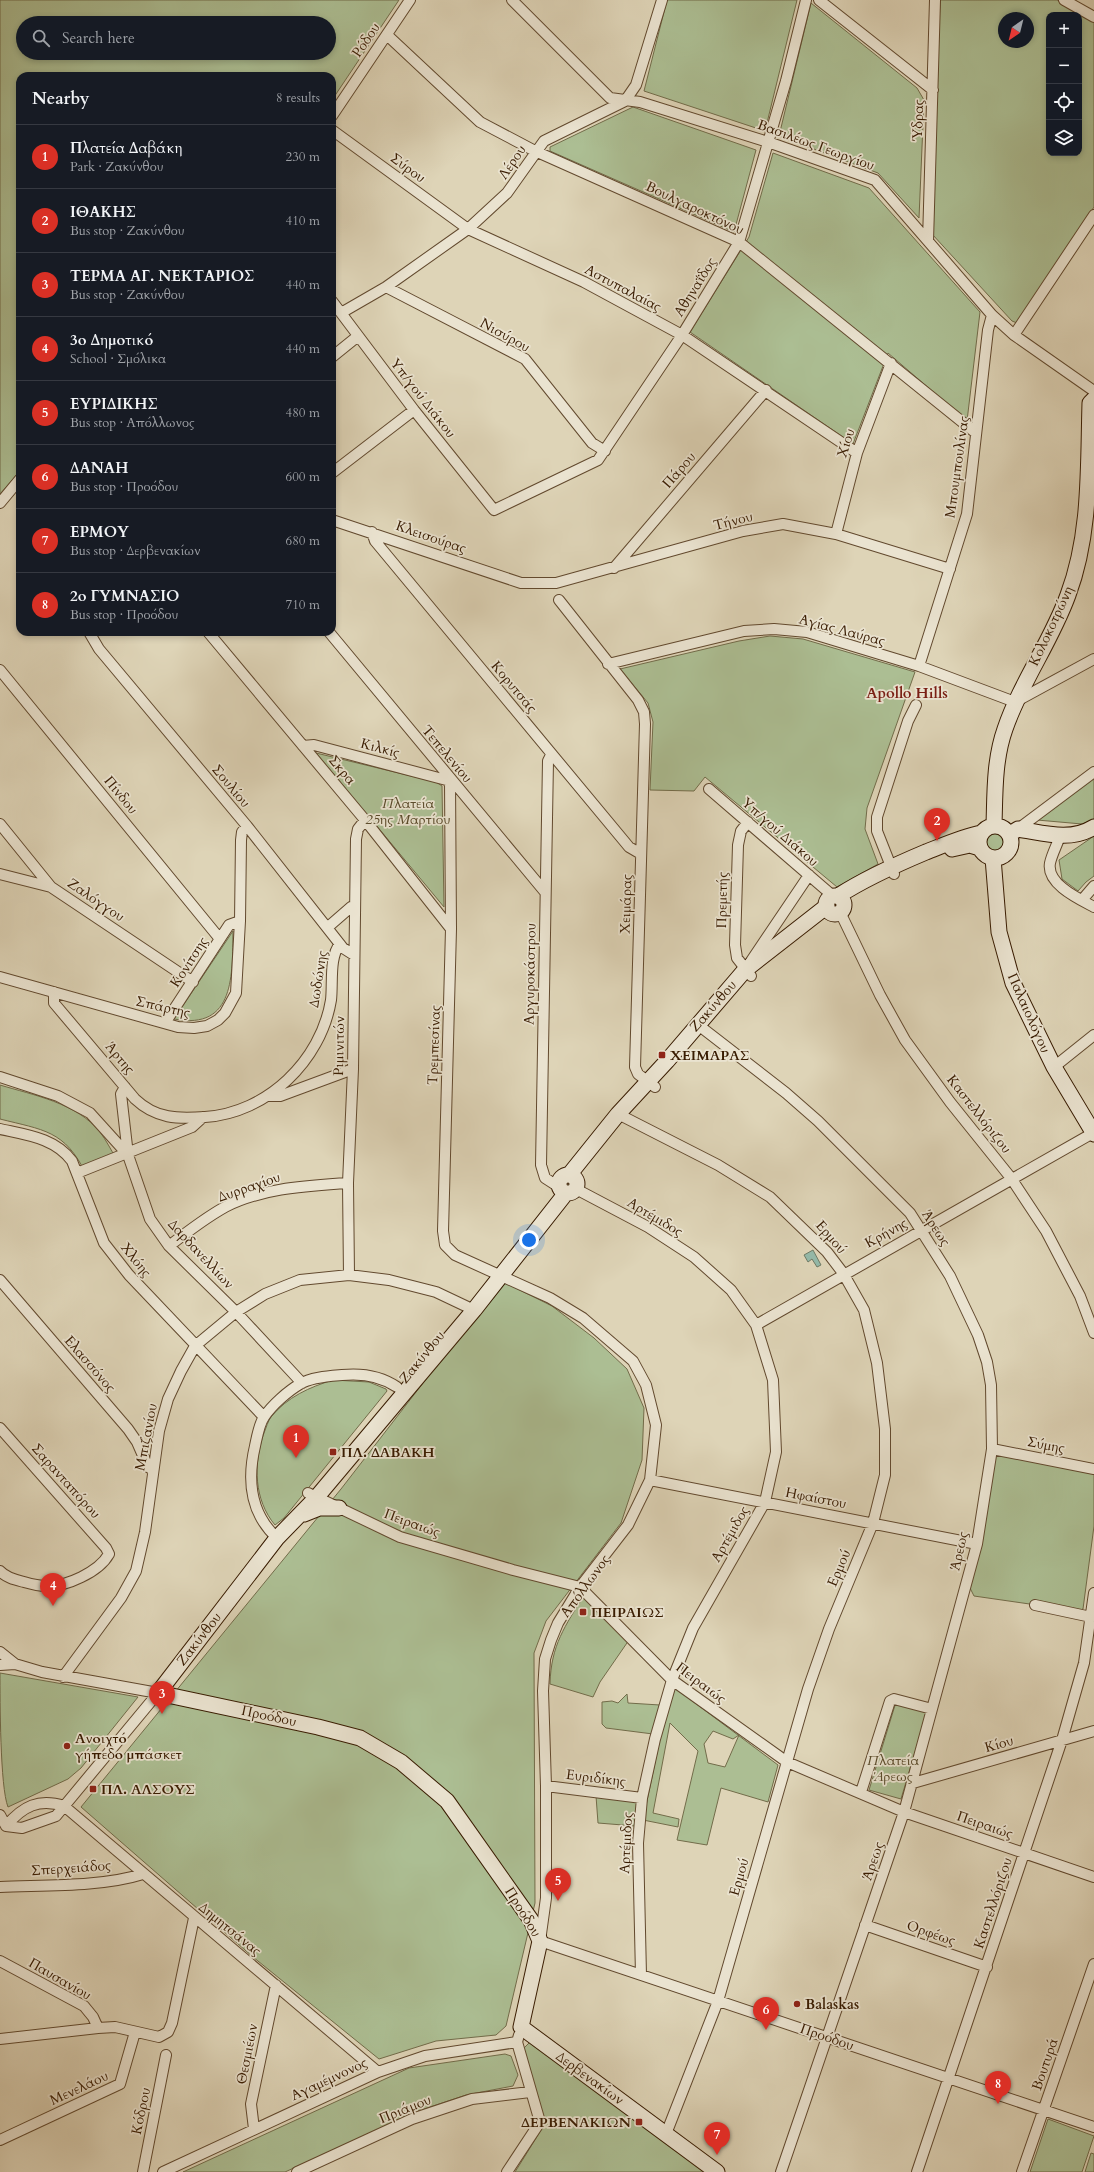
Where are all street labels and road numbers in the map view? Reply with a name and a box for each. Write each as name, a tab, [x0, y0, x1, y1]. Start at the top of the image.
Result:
street label: Ρόδου	[347, 19, 385, 61]
street label: Ύδρας	[908, 99, 928, 142]
street label: Βασιλέως Γεωργίου	[755, 115, 877, 175]
street label: Λέρου	[494, 141, 530, 183]
street label: Σύρου	[387, 149, 429, 187]
street label: Βουλγαροκτόνου	[643, 177, 747, 239]
street label: Αθηναΐδος	[669, 254, 721, 320]
street label: Αστυπαλαίας	[581, 260, 665, 316]
street label: Νισύρου	[476, 313, 534, 357]
street label: Υπ/γού Διάκου	[386, 354, 460, 442]
street label: Μπουμπουλίνας	[940, 415, 974, 519]
street label: Χίου	[832, 426, 860, 460]
street label: Πάρου	[658, 448, 700, 492]
street label: Τήνου	[711, 507, 755, 535]
street label: Κλεισούρας	[393, 516, 469, 558]
street label: Κολοκοτρώνη	[1024, 583, 1078, 669]
street label: Αγίας Λαύρας	[797, 609, 887, 651]
street label: Κορυτσάς	[487, 657, 541, 717]
street label: Τεπελενίου	[417, 721, 477, 787]
street label: Κιλκίς	[358, 734, 402, 762]
street label: Σκρα	[324, 751, 360, 789]
street label: Σουλίου	[207, 760, 255, 812]
street label: Πίνδου	[100, 772, 142, 818]
street label: Υπ/γού Διάκου	[737, 793, 823, 871]
street label: Πρεμετής	[712, 871, 732, 929]
street label: Ζαλόγγου	[64, 874, 128, 926]
street label: Χειμάρας	[615, 874, 637, 934]
street label: Αργυροκάστρου	[520, 923, 540, 1025]
street label: Κονίτσης	[166, 933, 212, 991]
street label: Δωδώνης	[304, 949, 332, 1009]
street label: Παλαιολόγου	[1003, 970, 1055, 1056]
street label: Ζακύνθου	[685, 976, 741, 1036]
street label: Σπάρτης	[134, 992, 192, 1022]
street label: Τρεμπεσίνας	[423, 1005, 445, 1085]
street label: Ριμινιτών	[329, 1016, 349, 1076]
street label: Άρτης	[101, 1038, 139, 1078]
street label: Καστελλόριζου	[942, 1071, 1016, 1157]
street label: Δυρραχίου	[215, 1167, 283, 1207]
street label: Αρτέμιδος	[624, 1193, 686, 1241]
street label: Άρεως	[917, 1206, 955, 1250]
street label: Κρήνης	[861, 1214, 911, 1252]
street label: Δαρδανελλίων	[164, 1215, 238, 1293]
street label: Ερμού	[811, 1216, 851, 1258]
street label: Χλόης	[116, 1239, 156, 1281]
street label: Ζακύνθου	[395, 1327, 449, 1387]
street label: Ελασσόνος	[60, 1331, 120, 1397]
street label: Μπιζανίου	[130, 1402, 162, 1472]
street label: Σύμης	[1026, 1432, 1066, 1458]
street label: Σαρανταπόρου	[27, 1439, 105, 1523]
street label: Ηφαίστου	[784, 1483, 848, 1513]
street label: Αρτέμιδος	[706, 1502, 754, 1566]
street label: Πειραιώς	[381, 1504, 443, 1542]
street label: Άρεως	[945, 1530, 973, 1572]
street label: Ερμού	[823, 1547, 855, 1589]
street label: Απόλλωνος	[556, 1551, 614, 1621]
street label: Ζακύνθου	[172, 1608, 226, 1670]
street label: Πειραιώς	[672, 1658, 730, 1708]
street label: Προόδου	[240, 1701, 298, 1731]
street label: Κίου	[982, 1731, 1016, 1757]
street label: Ευριδίκης	[565, 1765, 627, 1791]
street label: Πειραιώς	[954, 1807, 1016, 1843]
street label: Αρτέμιδος	[615, 1812, 637, 1874]
street label: Άρεως	[858, 1839, 888, 1883]
street label: Καστελλόριζου	[969, 1855, 1017, 1951]
street label: Σπερχειάδος	[30, 1856, 112, 1880]
street label: Ερμού	[725, 1856, 753, 1898]
street label: Προόδου	[500, 1883, 546, 1941]
street label: Δημητσάνας	[195, 1898, 265, 1960]
street label: Ορφέως	[904, 1916, 958, 1950]
street label: Παυσανίου	[25, 1953, 95, 2005]
street label: Προόδου	[797, 2019, 857, 2055]
street label: Θεσμιέων	[232, 2022, 262, 2086]
street label: Βουτυρά	[1027, 2035, 1063, 2093]
street label: Δερβενακίων	[552, 2047, 628, 2109]
street label: Αγαμέμνονος	[288, 2053, 370, 2105]
street label: Μενελάου	[47, 2066, 111, 2110]
street label: Κόδρου	[127, 2086, 155, 2136]
street label: Πριάμου	[376, 2090, 434, 2128]

